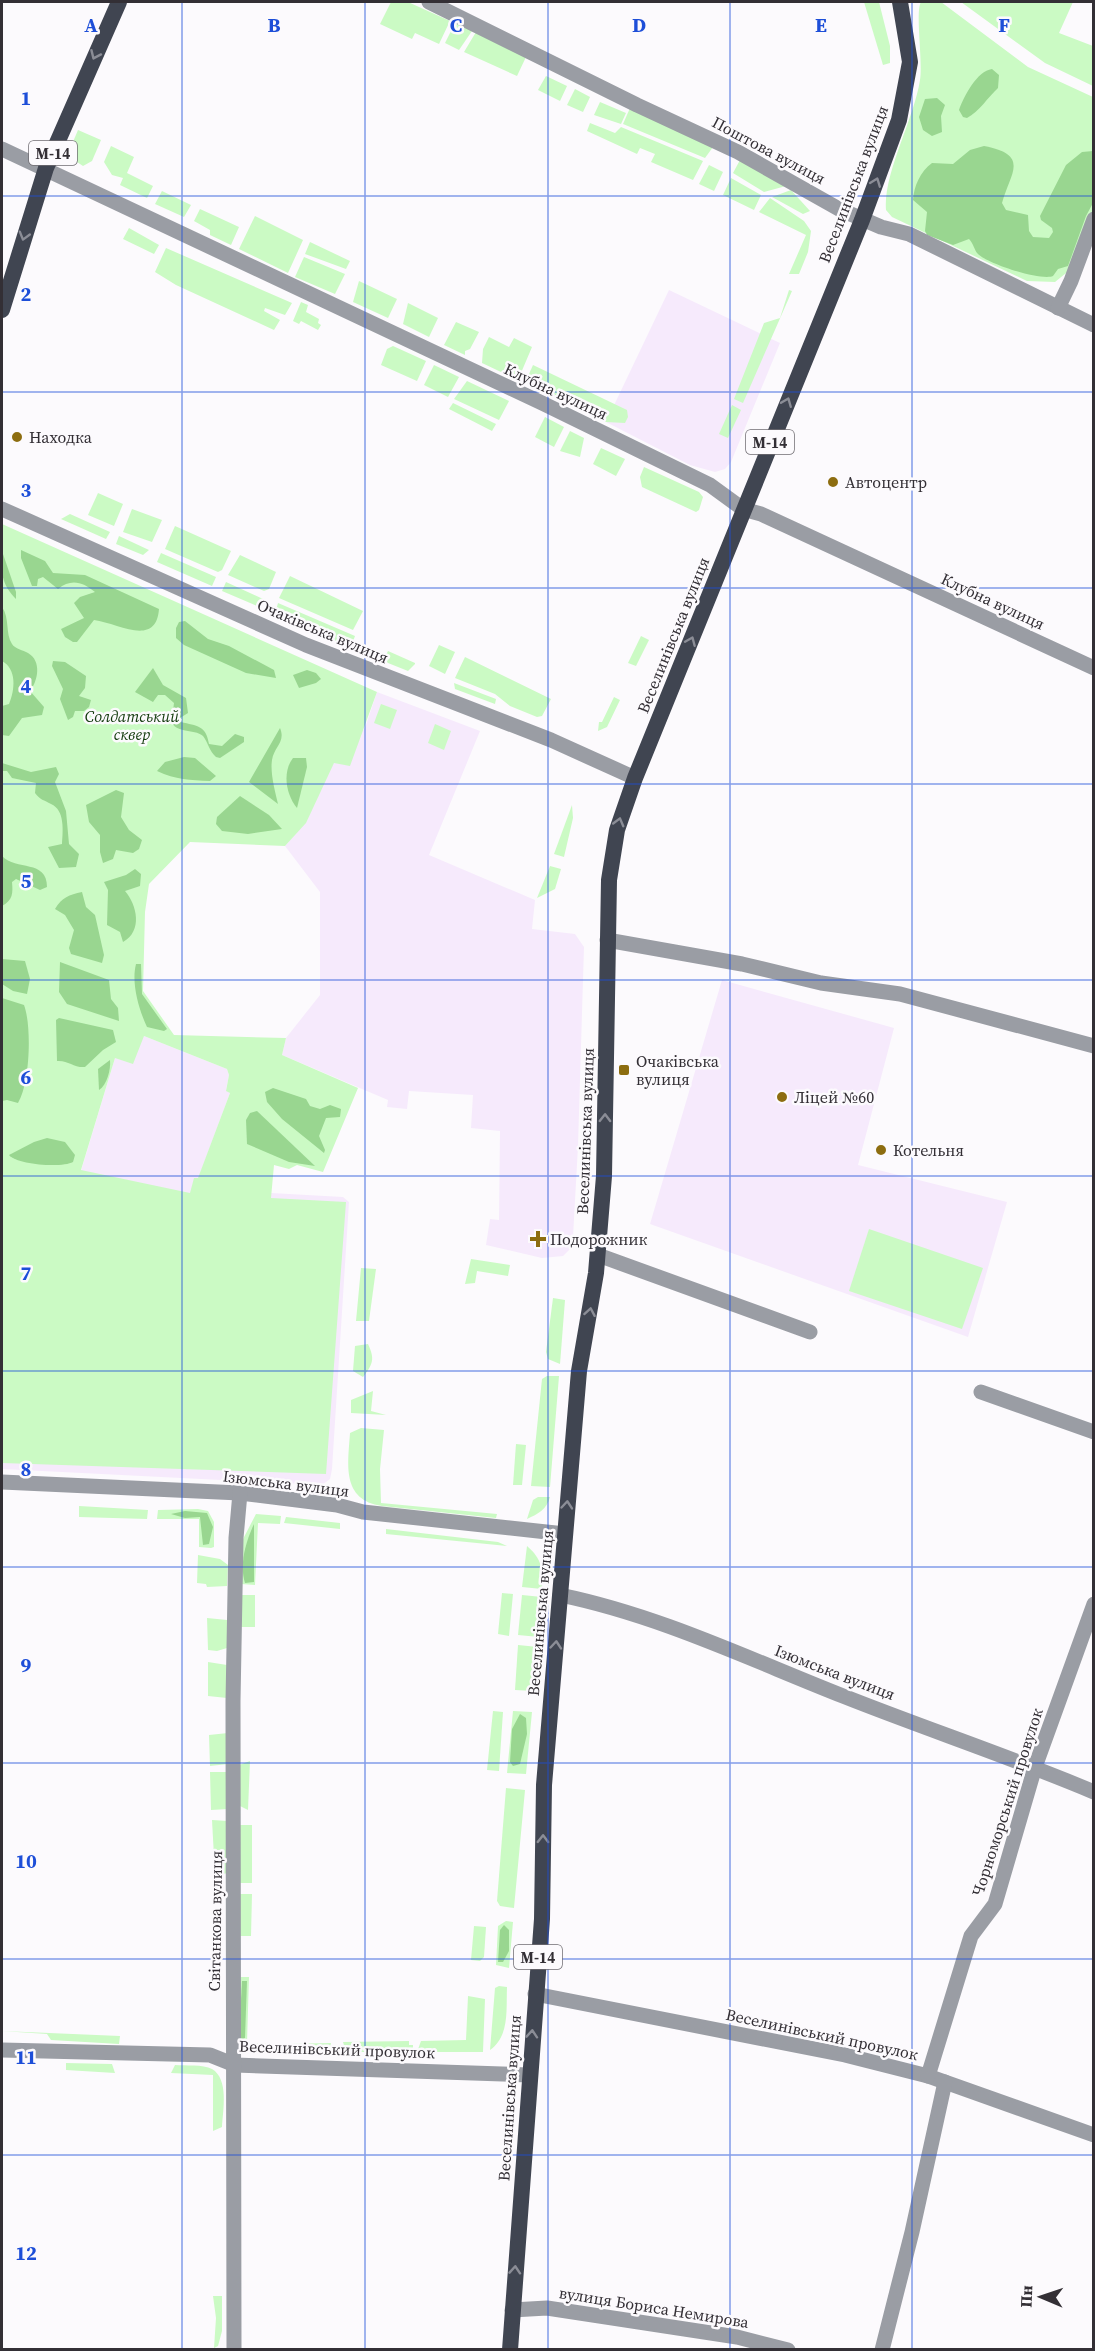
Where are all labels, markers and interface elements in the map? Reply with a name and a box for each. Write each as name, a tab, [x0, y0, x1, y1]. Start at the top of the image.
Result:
text: A	[84, 11, 98, 39]
text: B	[267, 11, 281, 39]
text: C	[450, 11, 462, 39]
text: D	[632, 11, 646, 39]
text: E	[815, 11, 827, 39]
text: F	[998, 11, 1010, 39]
one-way arrow	[90, 48, 102, 59]
text: 1	[21, 84, 31, 112]
street label: Веселинівська вулиця	[813, 102, 893, 266]
street label: Поштова вулиця	[708, 111, 830, 189]
road number: М-14	[29, 141, 77, 165]
one-way arrow	[868, 177, 881, 188]
one-way arrow	[19, 230, 31, 241]
text: 2	[21, 280, 32, 308]
street label: Клубна вулиця	[501, 357, 611, 425]
one-way arrow	[780, 397, 792, 408]
place label: Находка	[29, 426, 93, 448]
marker: Находка	[10, 430, 24, 444]
road number: М-14	[746, 430, 794, 454]
place label: Автоцентр	[845, 471, 927, 493]
marker: Автоцентр	[826, 475, 840, 489]
text: 3	[21, 476, 32, 504]
street label: Веселинівська вулиця	[632, 554, 714, 716]
street label: Клубна вулиця	[938, 567, 1048, 635]
street label: Очаківська вулиця	[254, 593, 392, 669]
one-way arrow	[684, 637, 696, 648]
text: 4	[21, 672, 32, 700]
park label: Солдатський сквер	[85, 705, 180, 745]
one-way arrow	[612, 817, 624, 828]
text: 5	[21, 867, 32, 895]
street label: Веселинівська вулиця	[571, 1047, 599, 1215]
place label: Очаківська вулиця	[636, 1050, 720, 1090]
text: 6	[21, 1063, 32, 1091]
marker: Очаківська вулиця	[617, 1063, 631, 1077]
place label: Ліцей №60	[794, 1086, 874, 1108]
marker: Ліцей №60	[775, 1090, 789, 1104]
one-way arrow	[599, 1113, 611, 1122]
place label: Котельня	[893, 1139, 964, 1161]
marker: Котельня	[874, 1143, 888, 1157]
place label: Подорожник	[550, 1228, 648, 1250]
marker: Подорожник	[531, 1232, 545, 1246]
text: 7	[21, 1259, 32, 1287]
one-way arrow	[583, 1307, 595, 1316]
text: 8	[21, 1455, 31, 1483]
street label: Ізюмська вулиця	[222, 1464, 350, 1502]
one-way arrow	[560, 1501, 573, 1510]
street label: Веселинівська вулиця	[522, 1529, 558, 1697]
street label: Ізюмська вулиця	[772, 1639, 898, 1705]
one-way arrow	[549, 1640, 562, 1649]
text: 9	[21, 1651, 32, 1679]
street label: Чорноморський провулок	[966, 1705, 1048, 1899]
one-way arrow	[537, 1835, 549, 1844]
text: 10	[15, 1847, 37, 1875]
street label: Світанкова вулиця	[203, 1850, 227, 1992]
road number: М-14	[514, 1945, 562, 1969]
street label: Веселинівський провулок	[724, 2003, 920, 2065]
street label: Веселинівська вулиця	[492, 2014, 526, 2182]
one-way arrow	[525, 2029, 538, 2038]
street label: Веселинівський провулок	[239, 2035, 435, 2063]
text: 11	[15, 2043, 37, 2071]
text: 12	[15, 2239, 37, 2267]
one-way arrow	[509, 2266, 522, 2275]
north arrow	[1011, 2267, 1071, 2327]
street label: вулиця Бориса Немирова	[557, 2281, 751, 2333]
text: Пн	[1015, 2285, 1037, 2308]

